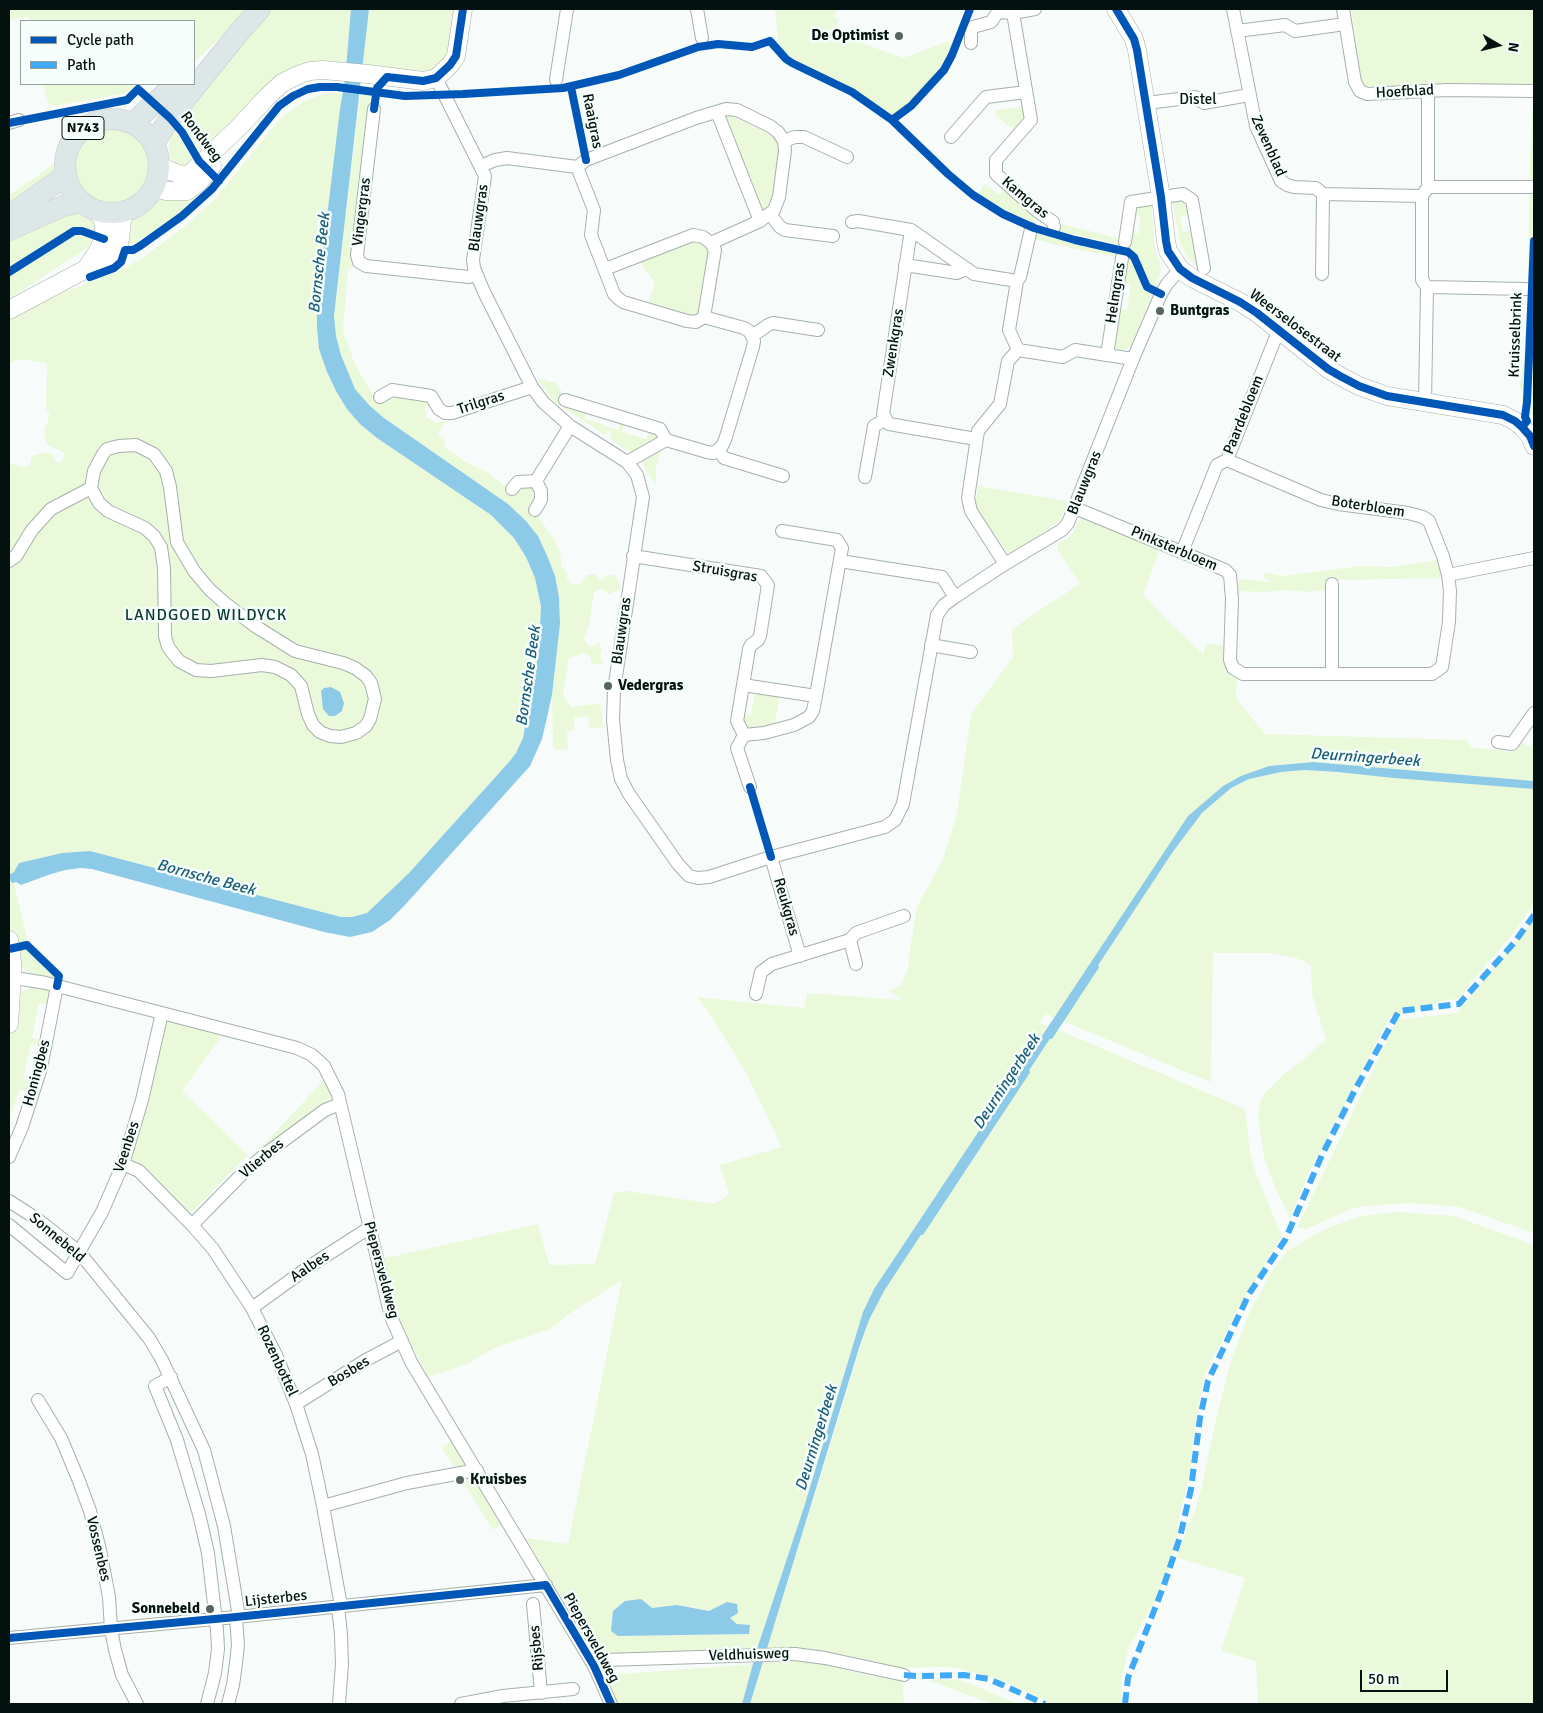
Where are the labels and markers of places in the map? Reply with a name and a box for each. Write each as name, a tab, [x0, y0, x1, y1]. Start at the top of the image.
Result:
place label: De Optimist	[811, 27, 889, 45]
marker: De Optimist	[893, 30, 905, 42]
place label: Buntgras	[1170, 302, 1229, 320]
marker: Buntgras	[1154, 305, 1166, 317]
place label: Vedergras	[618, 677, 683, 695]
marker: Vedergras	[602, 680, 614, 692]
place label: Kruisbes	[470, 1471, 527, 1489]
marker: Kruisbes	[454, 1474, 466, 1486]
place label: Sonnebeld	[132, 1600, 200, 1618]
marker: Sonnebeld	[204, 1603, 216, 1615]

